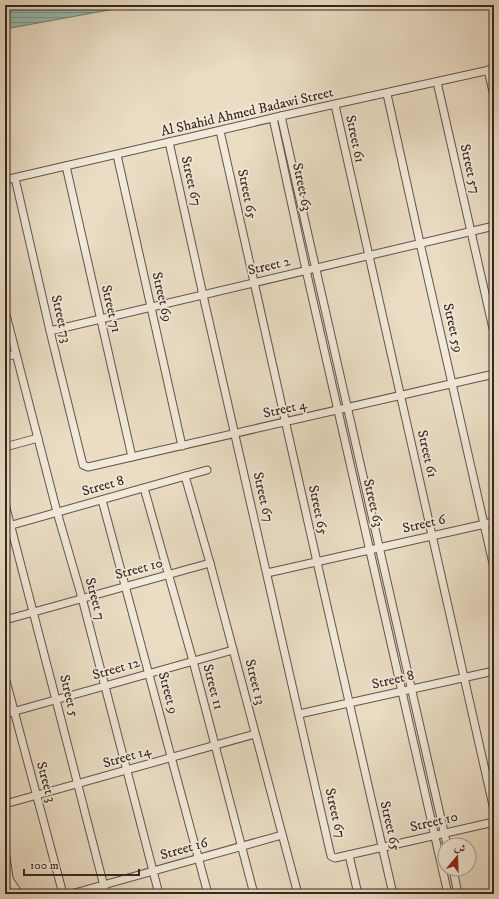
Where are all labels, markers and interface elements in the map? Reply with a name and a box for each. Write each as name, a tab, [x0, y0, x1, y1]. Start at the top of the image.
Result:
street label: Al Shahid Ahmed Badawi Street	[159, 83, 336, 141]
street label: Street 61	[341, 113, 369, 165]
street label: Street 57	[456, 142, 484, 196]
street label: Street 67	[177, 154, 205, 208]
street label: Street 63	[288, 161, 316, 213]
street label: Street 65	[233, 167, 261, 221]
street label: Street 2	[246, 252, 292, 280]
street label: Street 69	[148, 270, 176, 324]
street label: Street 71	[97, 283, 125, 335]
street label: Street 73	[47, 293, 75, 345]
street label: Street 59	[439, 302, 467, 354]
street label: Street 4	[261, 395, 309, 423]
street label: Street 61	[413, 428, 441, 480]
street label: Street 67	[249, 470, 277, 524]
street label: Street 8	[80, 471, 126, 501]
street label: Street 63	[359, 477, 387, 529]
street label: Street 65	[304, 483, 332, 537]
street label: Street 6	[401, 510, 448, 538]
street label: Street 10	[113, 554, 165, 584]
street label: Street 7	[81, 576, 109, 622]
street label: Street 12	[90, 654, 142, 684]
street label: Street 13	[241, 657, 269, 707]
street label: Street 11	[198, 662, 228, 712]
street label: Street 8	[370, 666, 416, 694]
street label: Street 9	[154, 670, 182, 716]
street label: Street 5	[55, 673, 83, 719]
street label: Street 14	[101, 741, 154, 772]
street label: Street 3	[32, 760, 60, 804]
street label: Street 67	[321, 786, 349, 840]
street label: Street 65	[376, 799, 404, 853]
street label: Street 10	[408, 808, 460, 836]
street label: Street 16	[158, 833, 210, 864]
north arrow	[437, 837, 477, 877]
text: ش	[452, 840, 467, 857]
scale bar	[24, 851, 139, 877]
text: 100 m	[30, 858, 59, 873]

